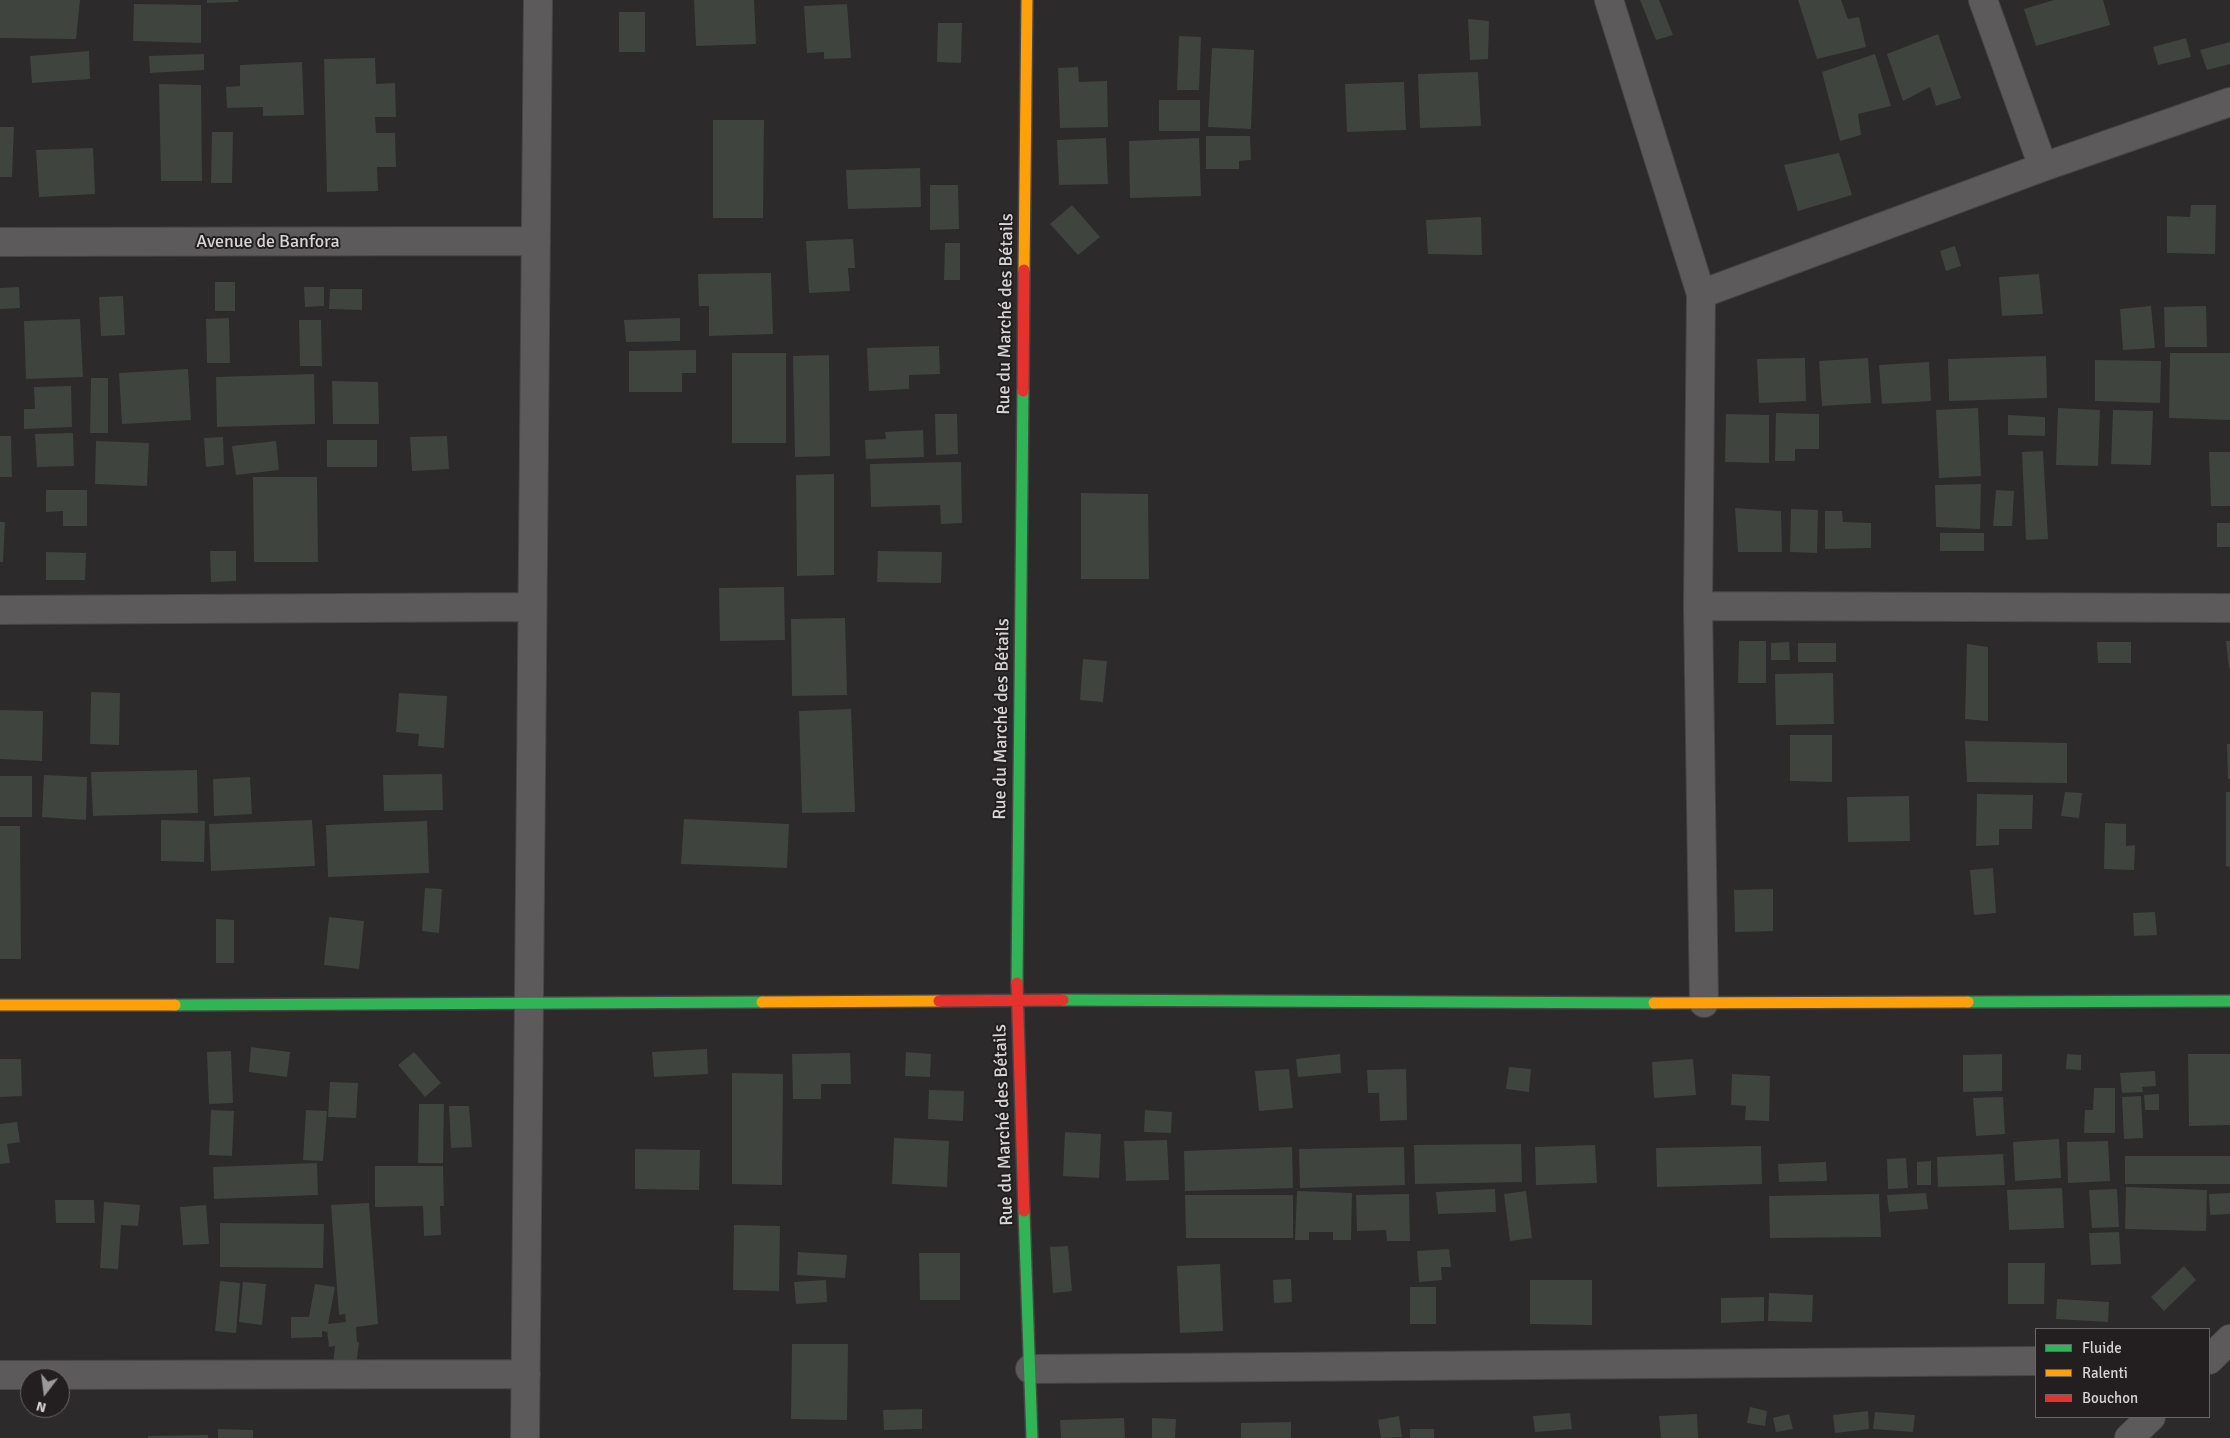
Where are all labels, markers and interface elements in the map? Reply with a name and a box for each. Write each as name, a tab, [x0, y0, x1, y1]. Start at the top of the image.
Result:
street label: Rue du Marché des Bétails	[993, 213, 1019, 415]
street label: Avenue de Banfora	[196, 231, 340, 253]
street label: Rue du Marché des Bétails	[989, 618, 1015, 820]
street label: Rue du Marché des Bétails	[990, 1024, 1018, 1226]
legend	[2035, 1328, 2210, 1418]
text: Fluide	[2082, 1339, 2122, 1357]
text: Ralenti	[2082, 1364, 2128, 1382]
north arrow	[20, 1368, 70, 1418]
text: Bouchon	[2082, 1389, 2138, 1407]
text: N	[34, 1398, 48, 1416]

